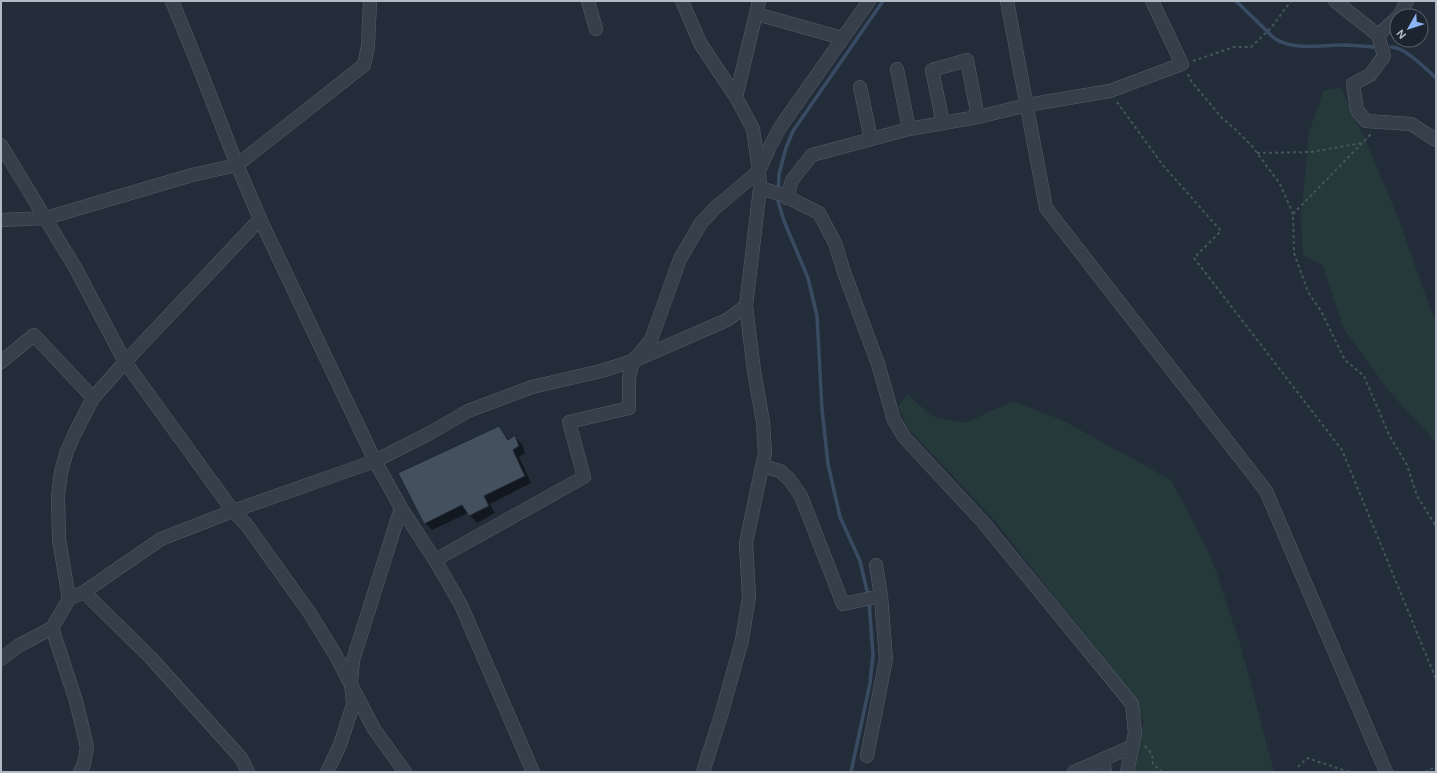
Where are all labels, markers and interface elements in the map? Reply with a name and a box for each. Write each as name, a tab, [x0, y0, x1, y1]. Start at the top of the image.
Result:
north arrow	[1389, 8, 1429, 48]
text: N	[1393, 27, 1409, 42]

